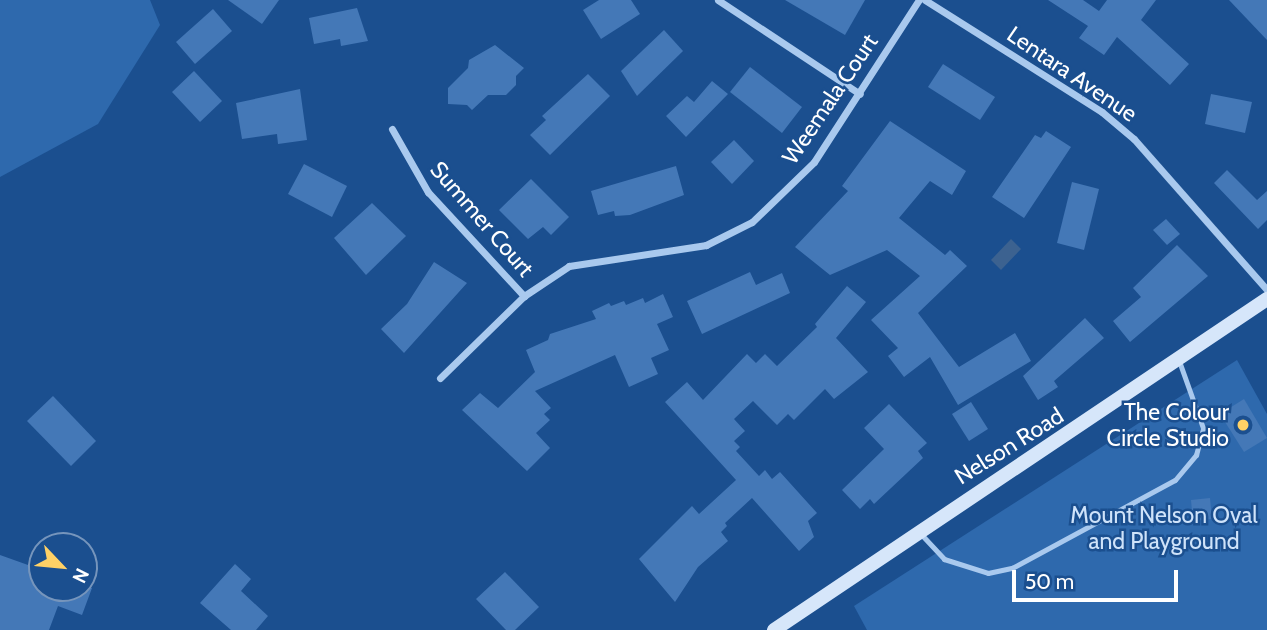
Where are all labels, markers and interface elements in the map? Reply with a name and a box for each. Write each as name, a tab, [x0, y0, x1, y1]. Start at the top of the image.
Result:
street label: Lentara Avenue	[1002, 20, 1142, 128]
street label: Weemala Court	[776, 29, 884, 169]
street label: Summer Court	[425, 156, 539, 282]
place label: The Colour Circle Studio	[1106, 398, 1229, 452]
street label: Nelson Road	[949, 402, 1069, 490]
marker: The Colour Circle Studio	[1235, 417, 1251, 433]
park label: Mount Nelson Oval and Playground	[1070, 501, 1258, 555]
north arrow	[28, 532, 98, 602]
scale bar	[1015, 556, 1181, 600]
text: N	[67, 564, 94, 587]
text: 50 m	[1025, 569, 1074, 594]

